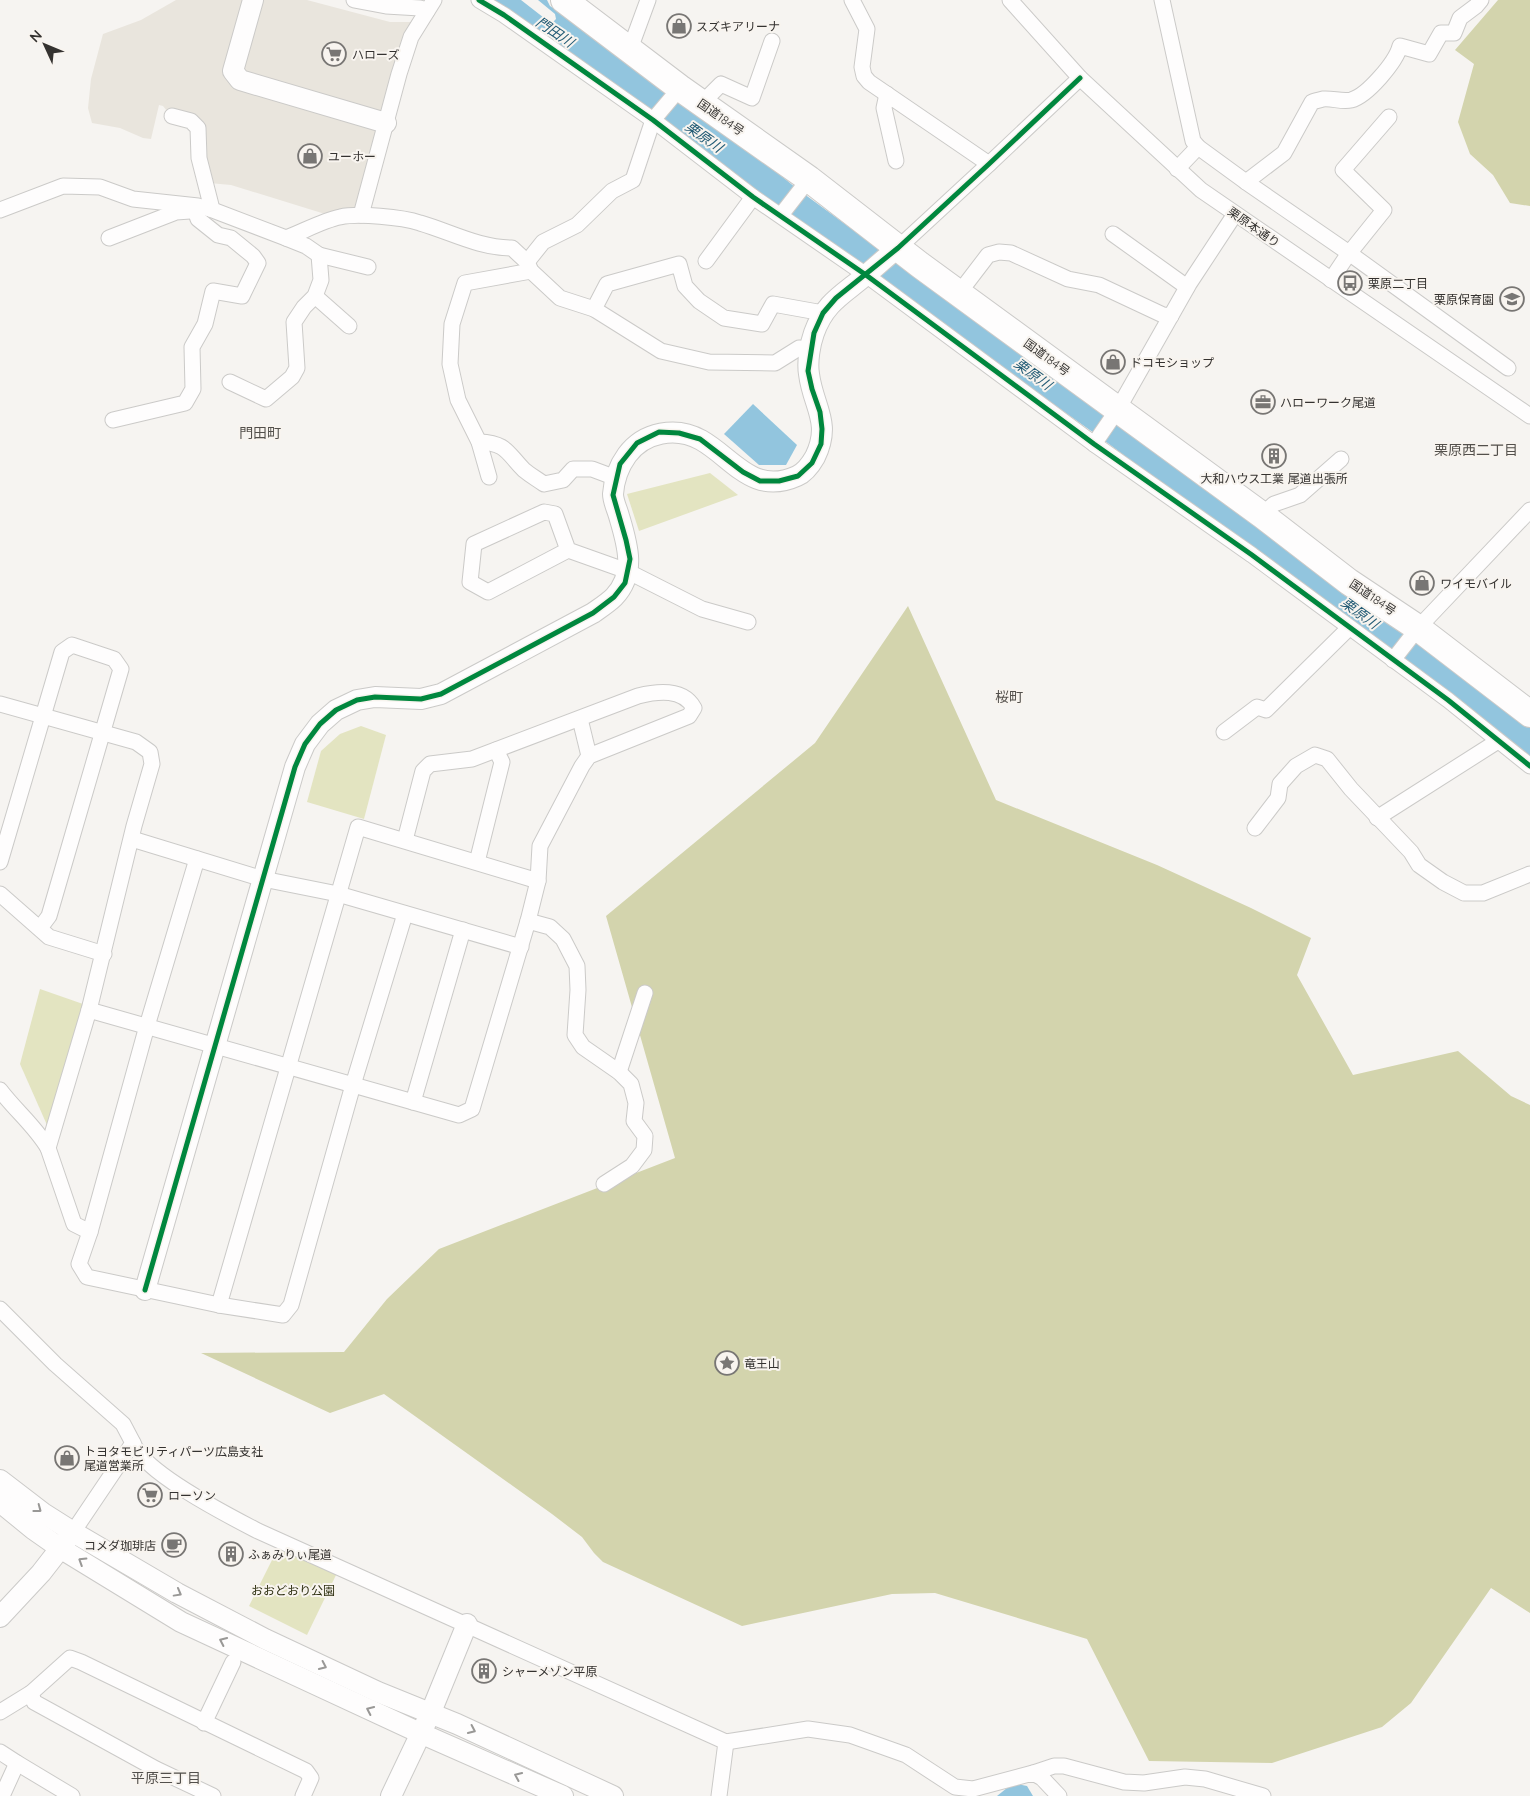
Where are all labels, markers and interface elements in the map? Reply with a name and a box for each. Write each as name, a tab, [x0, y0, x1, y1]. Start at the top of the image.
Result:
water label: 門田川	[533, 13, 579, 52]
shop icon: スズキアリーナ	[666, 13, 692, 39]
place label: スズキアリーナ	[696, 19, 780, 34]
north arrow	[20, 20, 70, 70]
text: N	[26, 26, 46, 46]
supermarket icon: ハローズ	[321, 41, 347, 67]
place label: ハローズ	[352, 47, 399, 62]
street label: 国道184号	[695, 96, 747, 138]
water label: 栗原川	[682, 118, 728, 158]
shop icon: ユーホー	[297, 143, 323, 169]
place label: ユーホー	[328, 149, 376, 164]
street label: 栗原本通り	[1225, 204, 1283, 250]
bus stop icon: 栗原二丁目	[1337, 270, 1363, 296]
place label: 栗原二丁目	[1368, 276, 1428, 291]
school or university icon: 栗原保育園	[1499, 286, 1525, 312]
place label: 栗原保育園	[1434, 292, 1494, 307]
street label: 国道184号	[1021, 335, 1073, 379]
shop icon: ドコモショップ	[1100, 349, 1126, 375]
water label: 栗原川	[1011, 354, 1057, 395]
place label: ドコモショップ	[1130, 355, 1214, 370]
office icon: ハローワーク尾道	[1250, 389, 1276, 415]
place label: ハローワーク尾道	[1280, 395, 1376, 410]
district label: 門田町	[239, 424, 281, 442]
district label: 栗原西二丁目	[1434, 441, 1518, 459]
building icon: 大和ハウス工業 尾道出張所	[1261, 443, 1287, 469]
place label: 大和ハウス工業 尾道出張所	[1200, 471, 1348, 486]
shop icon: ワイモバイル	[1409, 570, 1435, 596]
street label: 国道184号	[1347, 576, 1399, 618]
place label: ワイモバイル	[1440, 576, 1512, 591]
water label: 栗原川	[1338, 593, 1384, 634]
district label: 桜町	[995, 688, 1023, 706]
place icon: 竜王山	[714, 1350, 740, 1376]
place label: 竜王山	[744, 1356, 780, 1371]
place label: トヨタモビリティパーツ広島支社 尾道営業所	[84, 1444, 263, 1473]
shop icon: トヨタモビリティパーツ広島支社 尾道営業所	[54, 1445, 80, 1471]
supermarket icon: ローソン	[137, 1482, 163, 1508]
place label: ローソン	[168, 1488, 216, 1503]
one-way arrow	[33, 1504, 42, 1513]
cafe icon: コメダ珈琲店	[161, 1532, 187, 1558]
place label: コメダ珈琲店	[84, 1538, 156, 1553]
building icon: ふぁみりぃ尾道	[218, 1541, 244, 1567]
place label: ふぁみりぃ尾道	[248, 1547, 332, 1562]
one-way arrow	[78, 1558, 87, 1567]
park label: おおどおり公園	[251, 1583, 335, 1598]
one-way arrow	[172, 1587, 181, 1597]
one-way arrow	[219, 1637, 228, 1648]
building icon: シャーメゾン平原	[471, 1658, 497, 1684]
one-way arrow	[318, 1660, 327, 1671]
place label: シャーメゾン平原	[502, 1664, 598, 1679]
one-way arrow	[366, 1705, 375, 1716]
one-way arrow	[467, 1724, 476, 1735]
district label: 平原三丁目	[131, 1769, 201, 1787]
one-way arrow	[514, 1772, 523, 1783]

